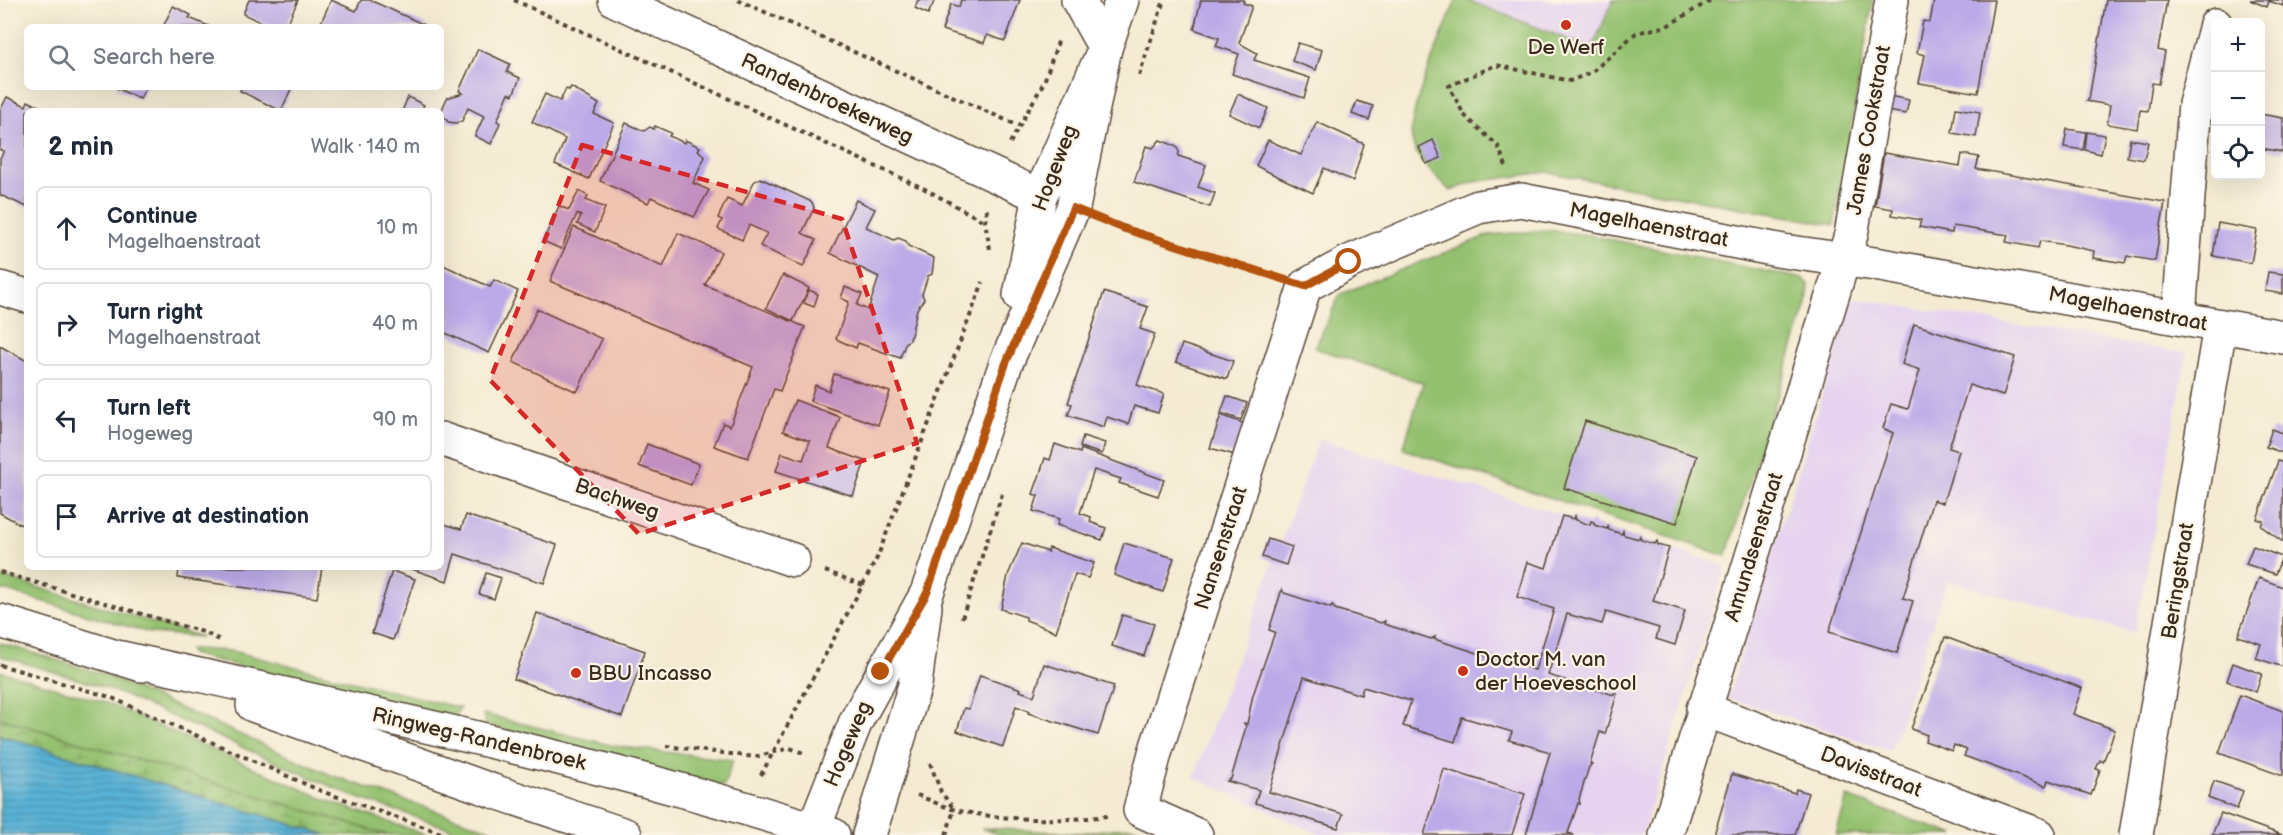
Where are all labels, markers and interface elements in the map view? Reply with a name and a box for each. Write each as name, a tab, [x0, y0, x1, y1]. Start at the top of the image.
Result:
marker: De Werf	[1559, 18, 1573, 32]
map controls	[2211, 18, 2265, 180]
button: +	[2211, 18, 2265, 72]
search box	[24, 24, 444, 90]
place label: De Werf	[1528, 35, 1605, 60]
icon: search	[45, 41, 78, 74]
street label: James Cookstraat	[1842, 43, 1896, 217]
text: Search here	[93, 44, 215, 71]
street label: Randenbroekerweg	[737, 48, 917, 150]
button: −	[2211, 72, 2265, 126]
street label: Hogeweg	[1027, 121, 1083, 215]
button: locate	[2211, 126, 2265, 180]
text: 2 min	[48, 132, 114, 163]
text: Walk · 140 m	[311, 135, 420, 159]
street label: Magelhaenstraat	[1567, 197, 1731, 253]
text: Continue	[107, 203, 197, 230]
icon: ahead	[50, 212, 83, 245]
text: 10 m	[377, 216, 418, 240]
text: Magelhaenstraat	[107, 230, 261, 254]
route start	[1335, 248, 1361, 274]
street label: Magelhaenstraat	[2046, 281, 2210, 337]
text: Turn right	[107, 299, 203, 326]
icon: right	[50, 308, 83, 341]
text: 40 m	[372, 312, 418, 336]
text: Magelhaenstraat	[107, 326, 261, 350]
text: Turn left	[107, 395, 191, 422]
icon: left	[50, 404, 83, 437]
text: 90 m	[373, 408, 418, 432]
text: Hogeweg	[107, 422, 193, 446]
street label: Amundsenstraat	[1719, 469, 1789, 625]
street label: Bachweg	[572, 473, 662, 525]
street label: Nansenstraat	[1189, 483, 1253, 613]
icon: arrive	[50, 500, 83, 533]
text: Arrive at destination	[107, 503, 309, 530]
street label: Beringstraat	[2156, 520, 2200, 641]
place label: Doctor M. van der Hoeveschool	[1475, 647, 1636, 696]
route end	[867, 658, 893, 684]
place label: BBU Incasso	[588, 661, 712, 686]
marker: Doctor M. van der Hoeveschool	[1456, 664, 1470, 678]
marker: BBU Incasso	[569, 666, 583, 680]
street label: Hogeweg	[819, 698, 877, 790]
street label: Ringweg-Randenbroek	[370, 702, 589, 776]
street label: Davisstraat	[1817, 741, 1926, 803]

